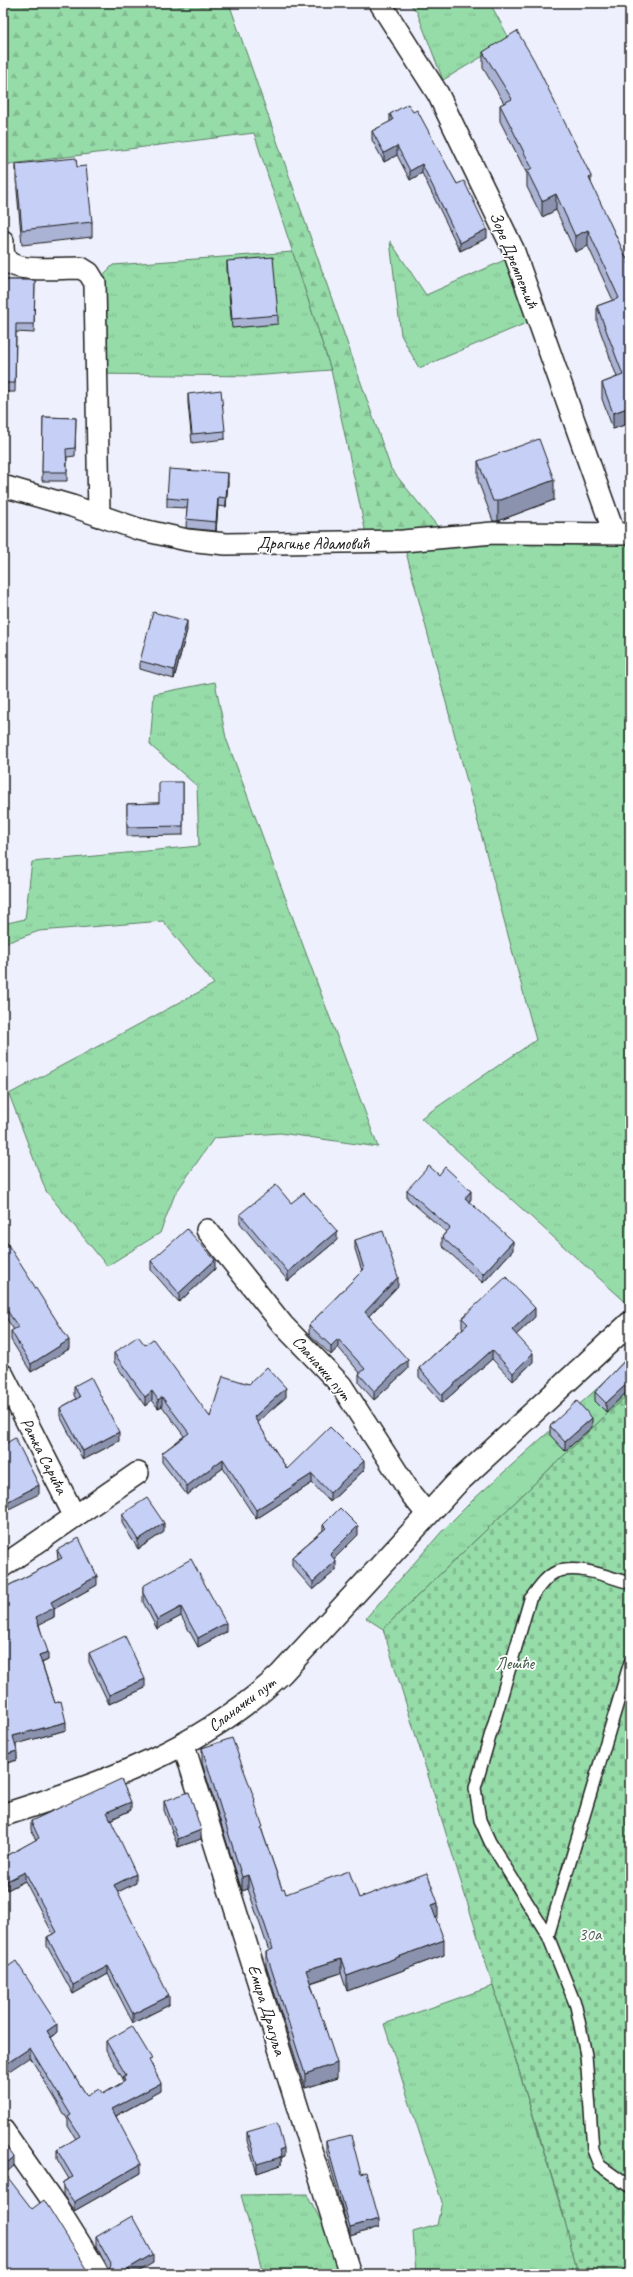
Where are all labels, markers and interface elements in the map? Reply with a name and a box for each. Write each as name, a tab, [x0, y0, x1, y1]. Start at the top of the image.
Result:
street label: Зоре Дремпетић	[485, 209, 543, 312]
street label: Драгиње Адамовић	[257, 533, 370, 554]
street label: Сланачки пут	[288, 1331, 356, 1405]
street label: Ратка Сарића	[16, 1414, 73, 1499]
park label: Лешће	[496, 1653, 536, 1674]
street label: Сланачки пут	[204, 1671, 280, 1736]
park label: 30a	[579, 1924, 603, 1945]
street label: Емира Драгуља	[243, 1962, 291, 2059]

